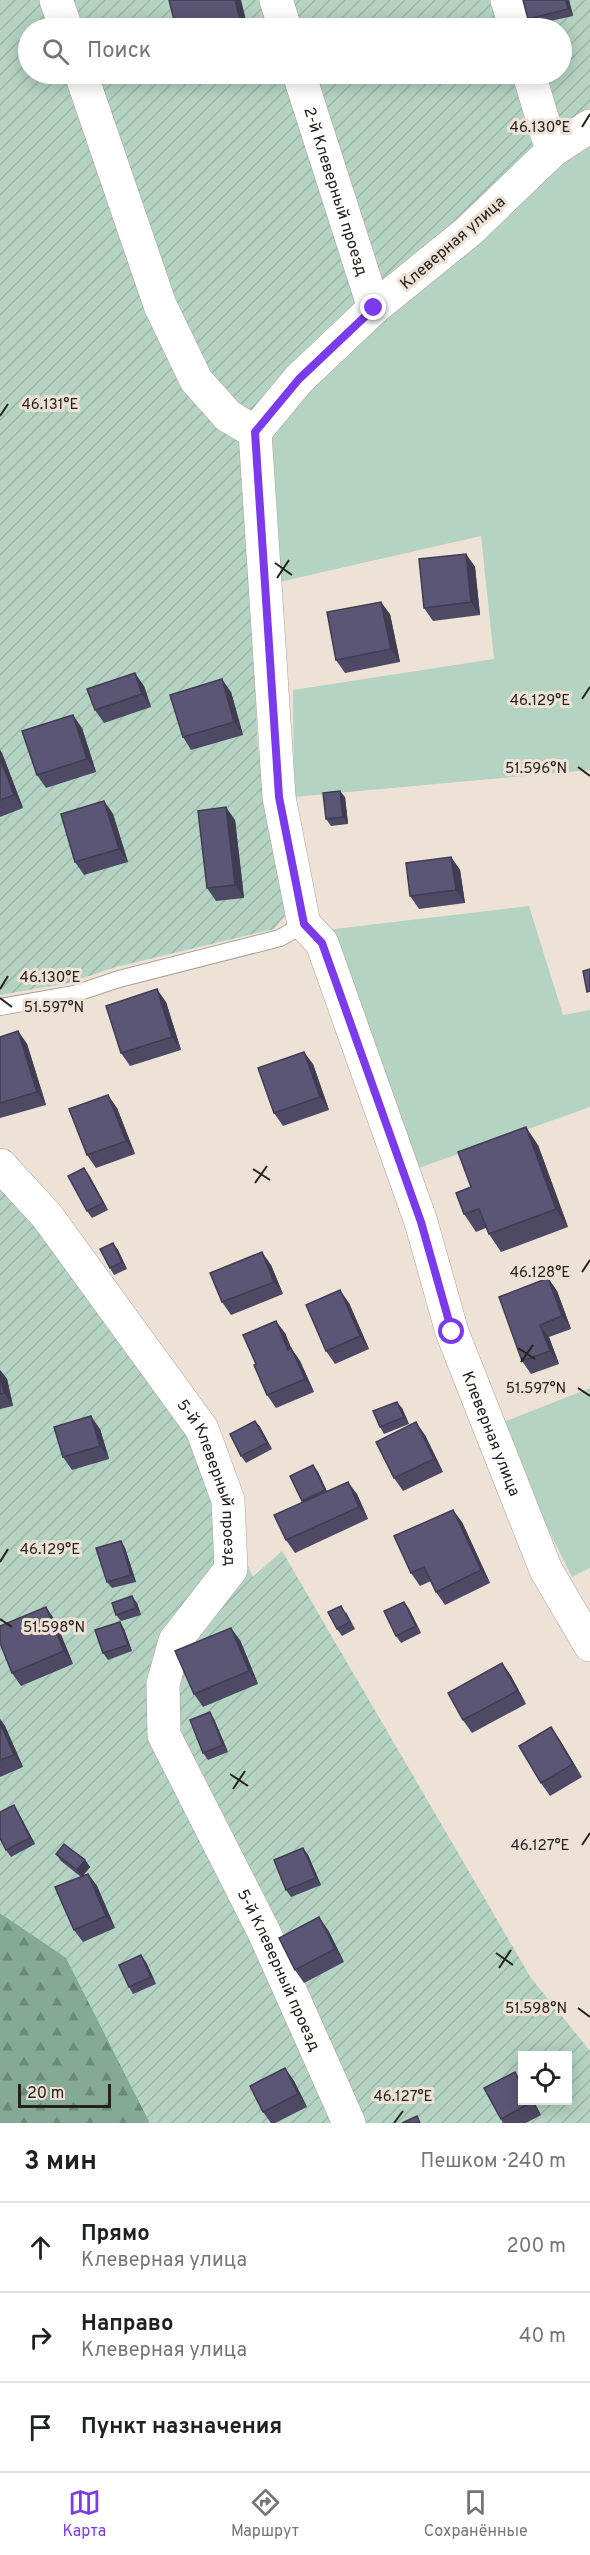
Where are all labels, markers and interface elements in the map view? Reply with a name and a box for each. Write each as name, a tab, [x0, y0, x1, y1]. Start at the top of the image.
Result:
search box	[18, 18, 572, 84]
icon: search	[39, 35, 72, 68]
text: Поиск	[87, 38, 151, 65]
street label: 2-й Клеверный проезд	[298, 105, 371, 279]
text: 46.130°E	[510, 119, 570, 138]
street label: Клеверная улица	[397, 192, 510, 295]
route end	[360, 294, 386, 320]
text: 46.131°E	[22, 396, 78, 415]
text: 46.129°E	[510, 692, 570, 711]
text: 51.596°N	[505, 760, 567, 779]
text: 46.130°E	[20, 969, 80, 988]
text: 51.597°N	[24, 999, 84, 1018]
text: 46.128°E	[510, 1264, 570, 1283]
route start	[438, 1318, 464, 1344]
street label: Клеверная улица	[457, 1369, 524, 1500]
text: 51.597°N	[506, 1380, 566, 1399]
street label: 5-й Клеверный проезд	[172, 1396, 239, 1566]
text: 46.129°E	[20, 1541, 80, 1560]
text: 51.598°N	[23, 1619, 85, 1638]
text: 46.127°E	[510, 1837, 570, 1856]
street label: 5-й Клеверный проезд	[232, 1886, 324, 2055]
text: 51.598°N	[505, 2000, 567, 2019]
map controls	[518, 2051, 572, 2105]
button: locate	[518, 2051, 572, 2105]
scale bar	[18, 2081, 111, 2108]
text: 20 m	[27, 2084, 64, 2104]
text: 46.127°E	[373, 2088, 433, 2107]
text: 3 мин	[24, 2146, 97, 2179]
text: Пешком · 240 m	[421, 2149, 566, 2175]
text: Прямо	[81, 2221, 150, 2248]
icon: ahead	[24, 2231, 57, 2264]
text: 200 m	[507, 2234, 566, 2260]
text: Клеверная улица	[81, 2248, 247, 2274]
text: Направо	[81, 2311, 173, 2338]
icon: right	[24, 2321, 57, 2354]
text: 40 m	[519, 2324, 566, 2350]
text: Клеверная улица	[81, 2338, 247, 2364]
icon: arrive	[24, 2411, 57, 2444]
text: Пункт назначения	[81, 2414, 282, 2441]
tab: Карта	[62, 2486, 106, 2542]
tab: Маршрут	[231, 2486, 299, 2542]
tab: Сохранённые	[424, 2486, 528, 2542]

